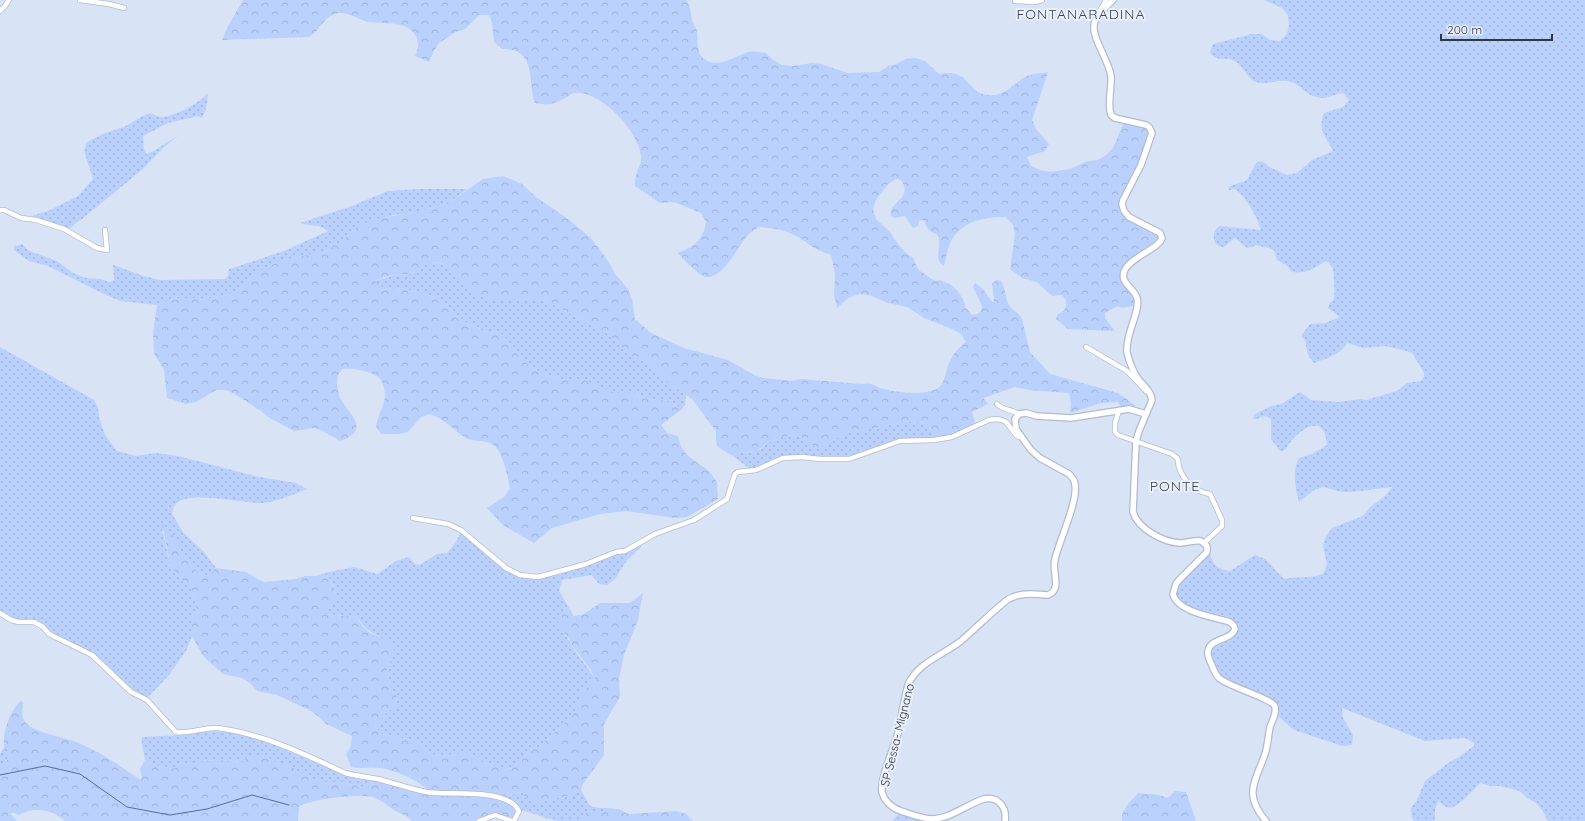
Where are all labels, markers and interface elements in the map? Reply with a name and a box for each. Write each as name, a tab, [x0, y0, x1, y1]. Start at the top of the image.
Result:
district label: FONTANARADINA	[1016, 5, 1146, 23]
scale bar	[1441, 16, 1552, 42]
text: 200 m	[1447, 22, 1482, 37]
district label: PONTE	[1150, 477, 1200, 495]
street label: SP Sessa- Mignano	[877, 682, 917, 788]

